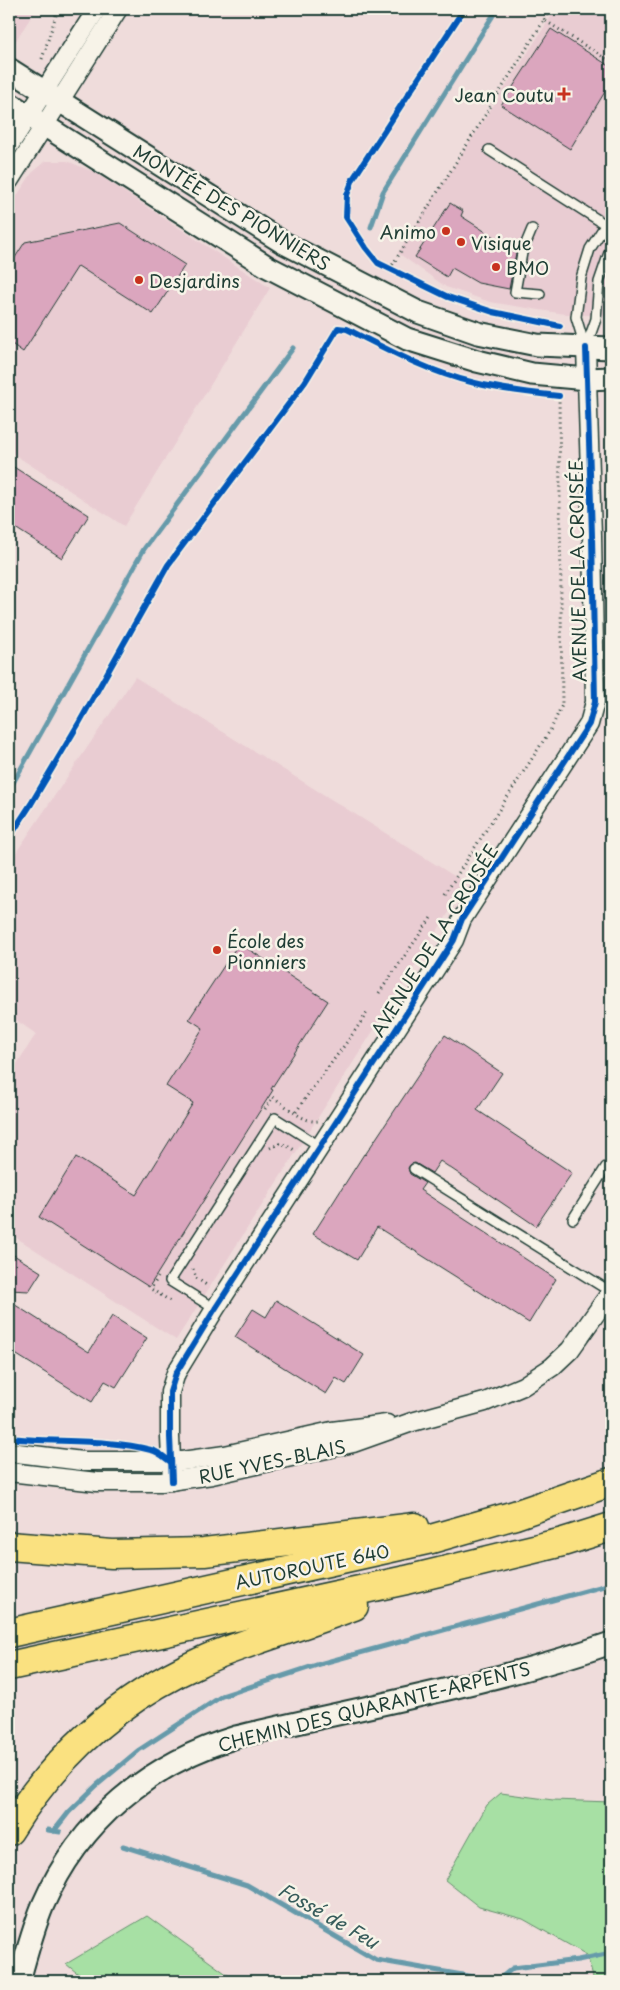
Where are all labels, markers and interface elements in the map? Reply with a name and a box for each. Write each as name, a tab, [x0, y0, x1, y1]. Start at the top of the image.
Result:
place label: Jean Coutu	[454, 81, 554, 108]
marker: Jean Coutu	[558, 88, 570, 100]
street label: MONTÉE DES PIONNIERS	[128, 137, 336, 277]
place label: Animo	[380, 218, 436, 245]
marker: Animo	[440, 225, 452, 237]
place label: Visique	[471, 229, 532, 256]
marker: Visique	[455, 236, 467, 248]
place label: BMO	[506, 254, 549, 281]
marker: BMO	[490, 261, 502, 273]
place label: Desjardins	[149, 267, 240, 294]
marker: Desjardins	[133, 274, 145, 286]
street label: AVENUE DE LA CROISÉE	[562, 460, 592, 682]
street label: AVENUE DE LA CROISÉE	[364, 839, 504, 1041]
place label: École des Pionniers	[227, 927, 306, 975]
marker: École des Pionniers	[211, 944, 223, 956]
street label: RUE YVES-BLAIS	[196, 1432, 348, 1490]
street label: AUTOROUTE 640	[232, 1536, 392, 1596]
street label: CHEMIN DES QUARANTE-ARPENTS	[215, 1654, 533, 1758]
water label: Fossé de Feu	[274, 1875, 386, 1956]

